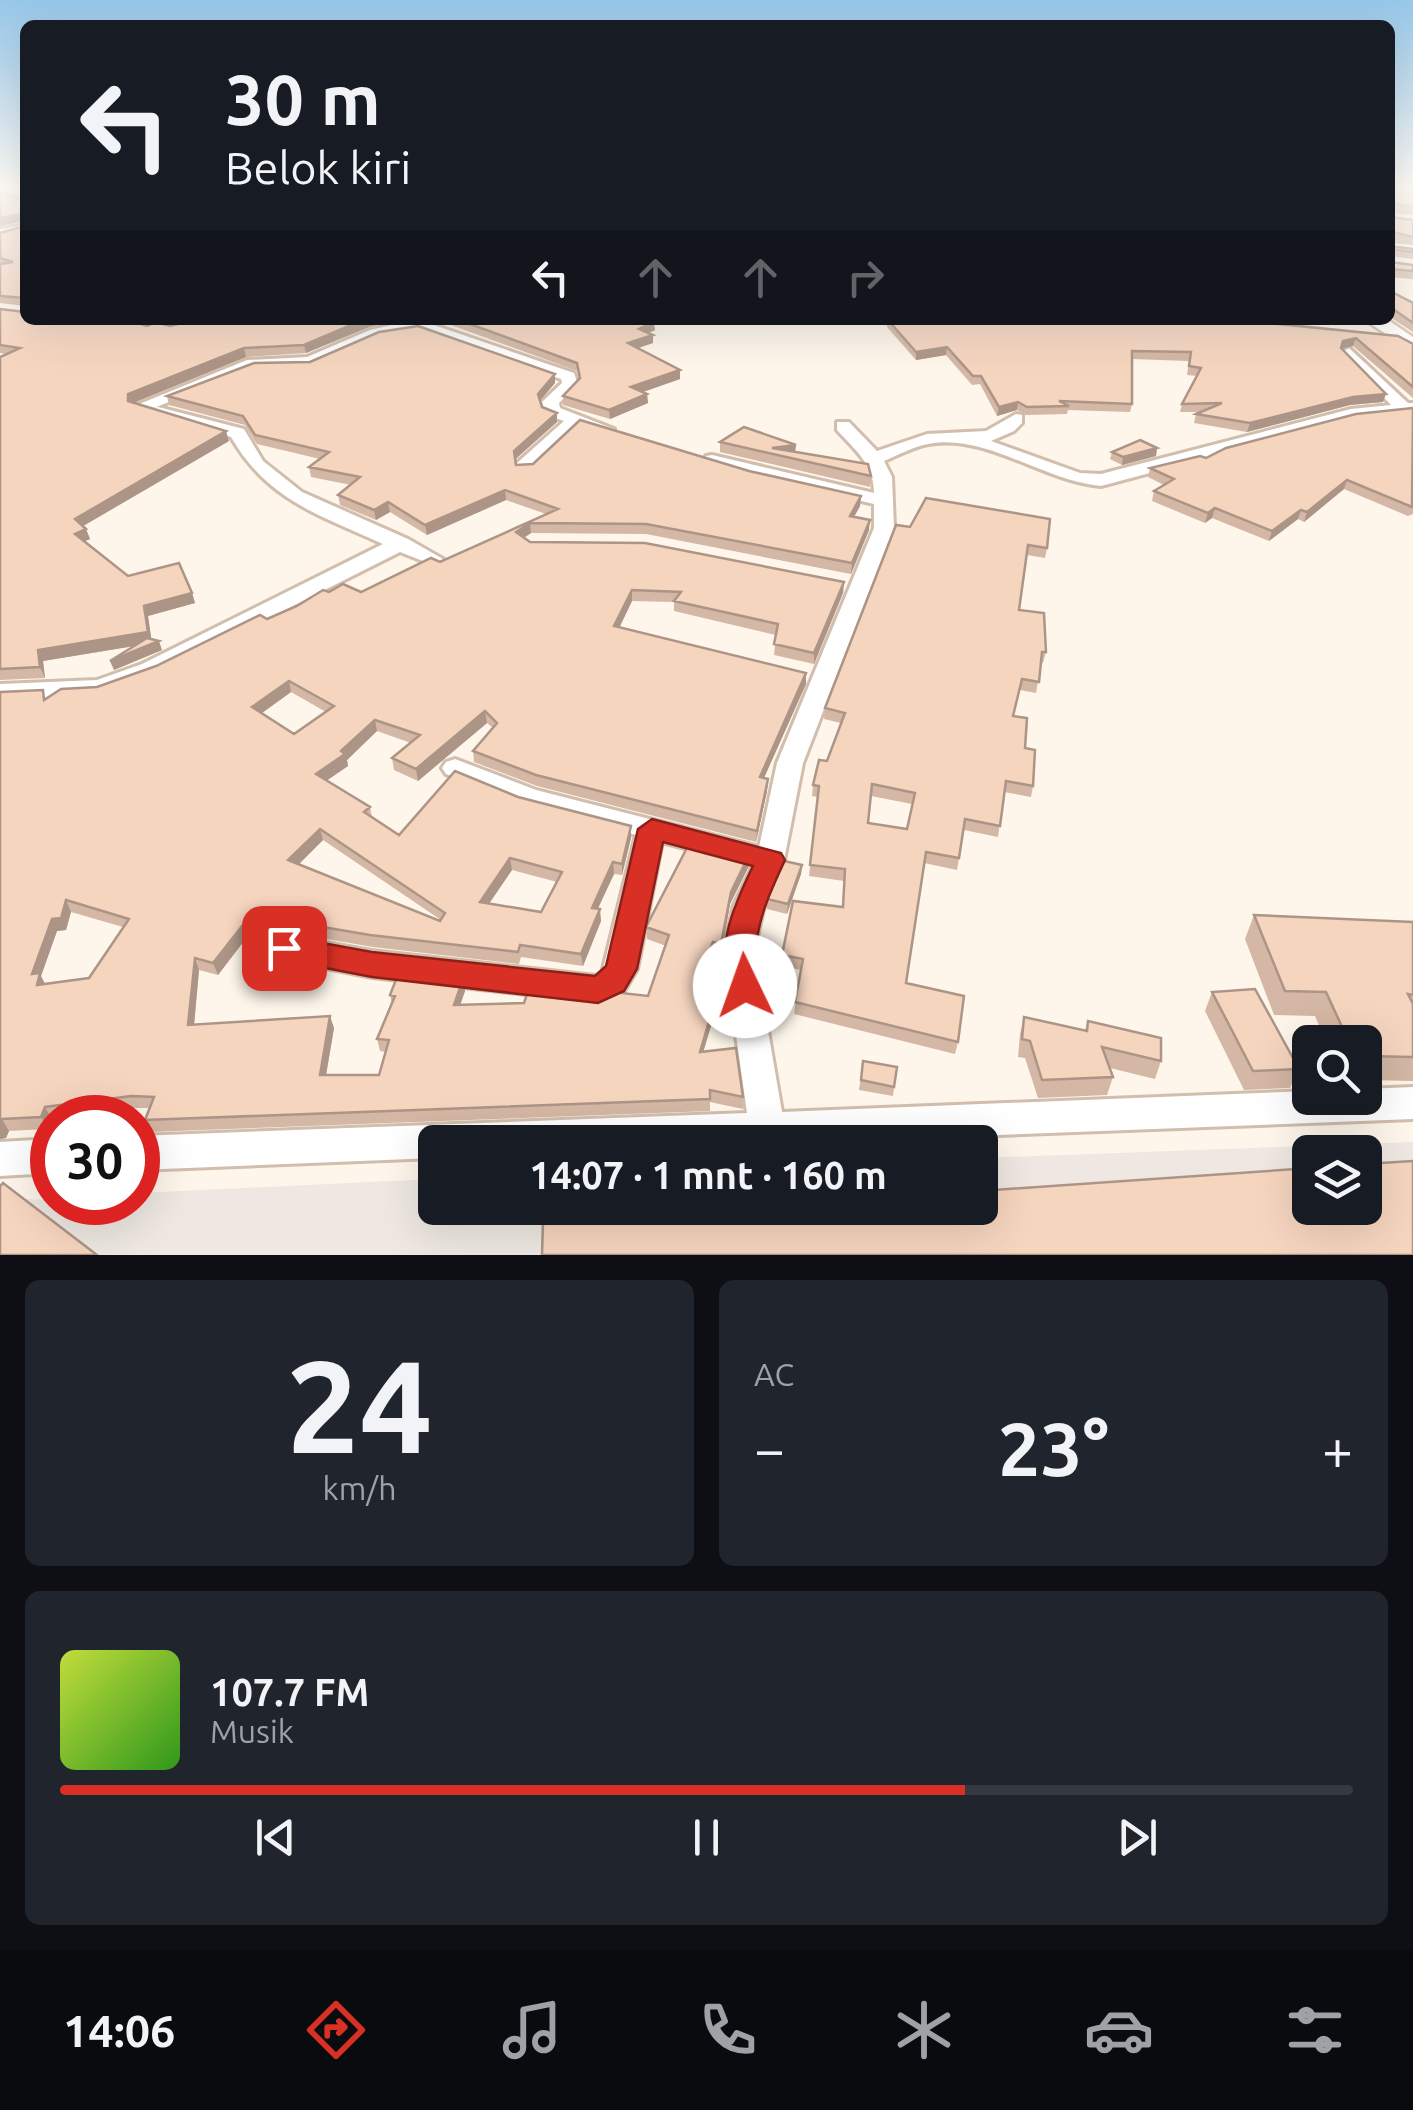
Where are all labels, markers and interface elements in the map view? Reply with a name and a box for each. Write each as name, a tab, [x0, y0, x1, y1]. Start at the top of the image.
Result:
icon: left	[60, 60, 190, 190]
text: 30 m	[225, 60, 381, 138]
text: Belok kiri	[225, 142, 411, 193]
icon: left	[523, 250, 578, 305]
icon: ahead	[628, 250, 683, 305]
icon: ahead	[733, 250, 788, 305]
icon: right	[838, 250, 893, 305]
pin	[242, 906, 327, 991]
icon: arrive	[257, 921, 312, 976]
position arrow	[693, 934, 797, 1038]
map controls	[1292, 1025, 1382, 1225]
button: search	[1292, 1025, 1382, 1115]
speed limit sign: 30	[30, 1095, 160, 1225]
button: layers	[1292, 1135, 1382, 1225]
text: 14:07 · 1 mnt · 160 m	[529, 1154, 887, 1196]
text: 24	[286, 1332, 433, 1478]
text: AC	[754, 1356, 794, 1392]
text: 23°	[998, 1406, 1109, 1490]
text: −	[754, 1418, 785, 1479]
text: +	[1322, 1418, 1353, 1479]
text: km/h	[323, 1470, 396, 1506]
text: 107.7 FM	[210, 1671, 369, 1713]
text: Musik	[210, 1713, 294, 1749]
icon: previous	[248, 1810, 303, 1865]
icon: pause	[679, 1810, 734, 1865]
icon: next	[1110, 1810, 1165, 1865]
icon: directions	[301, 1995, 371, 2065]
icon: music	[497, 1995, 567, 2065]
icon: phone	[693, 1995, 763, 2065]
icon: climate	[889, 1995, 959, 2065]
icon: car	[1084, 1995, 1154, 2065]
icon: filters	[1280, 1995, 1350, 2065]
text: 14:06	[63, 2005, 175, 2056]

